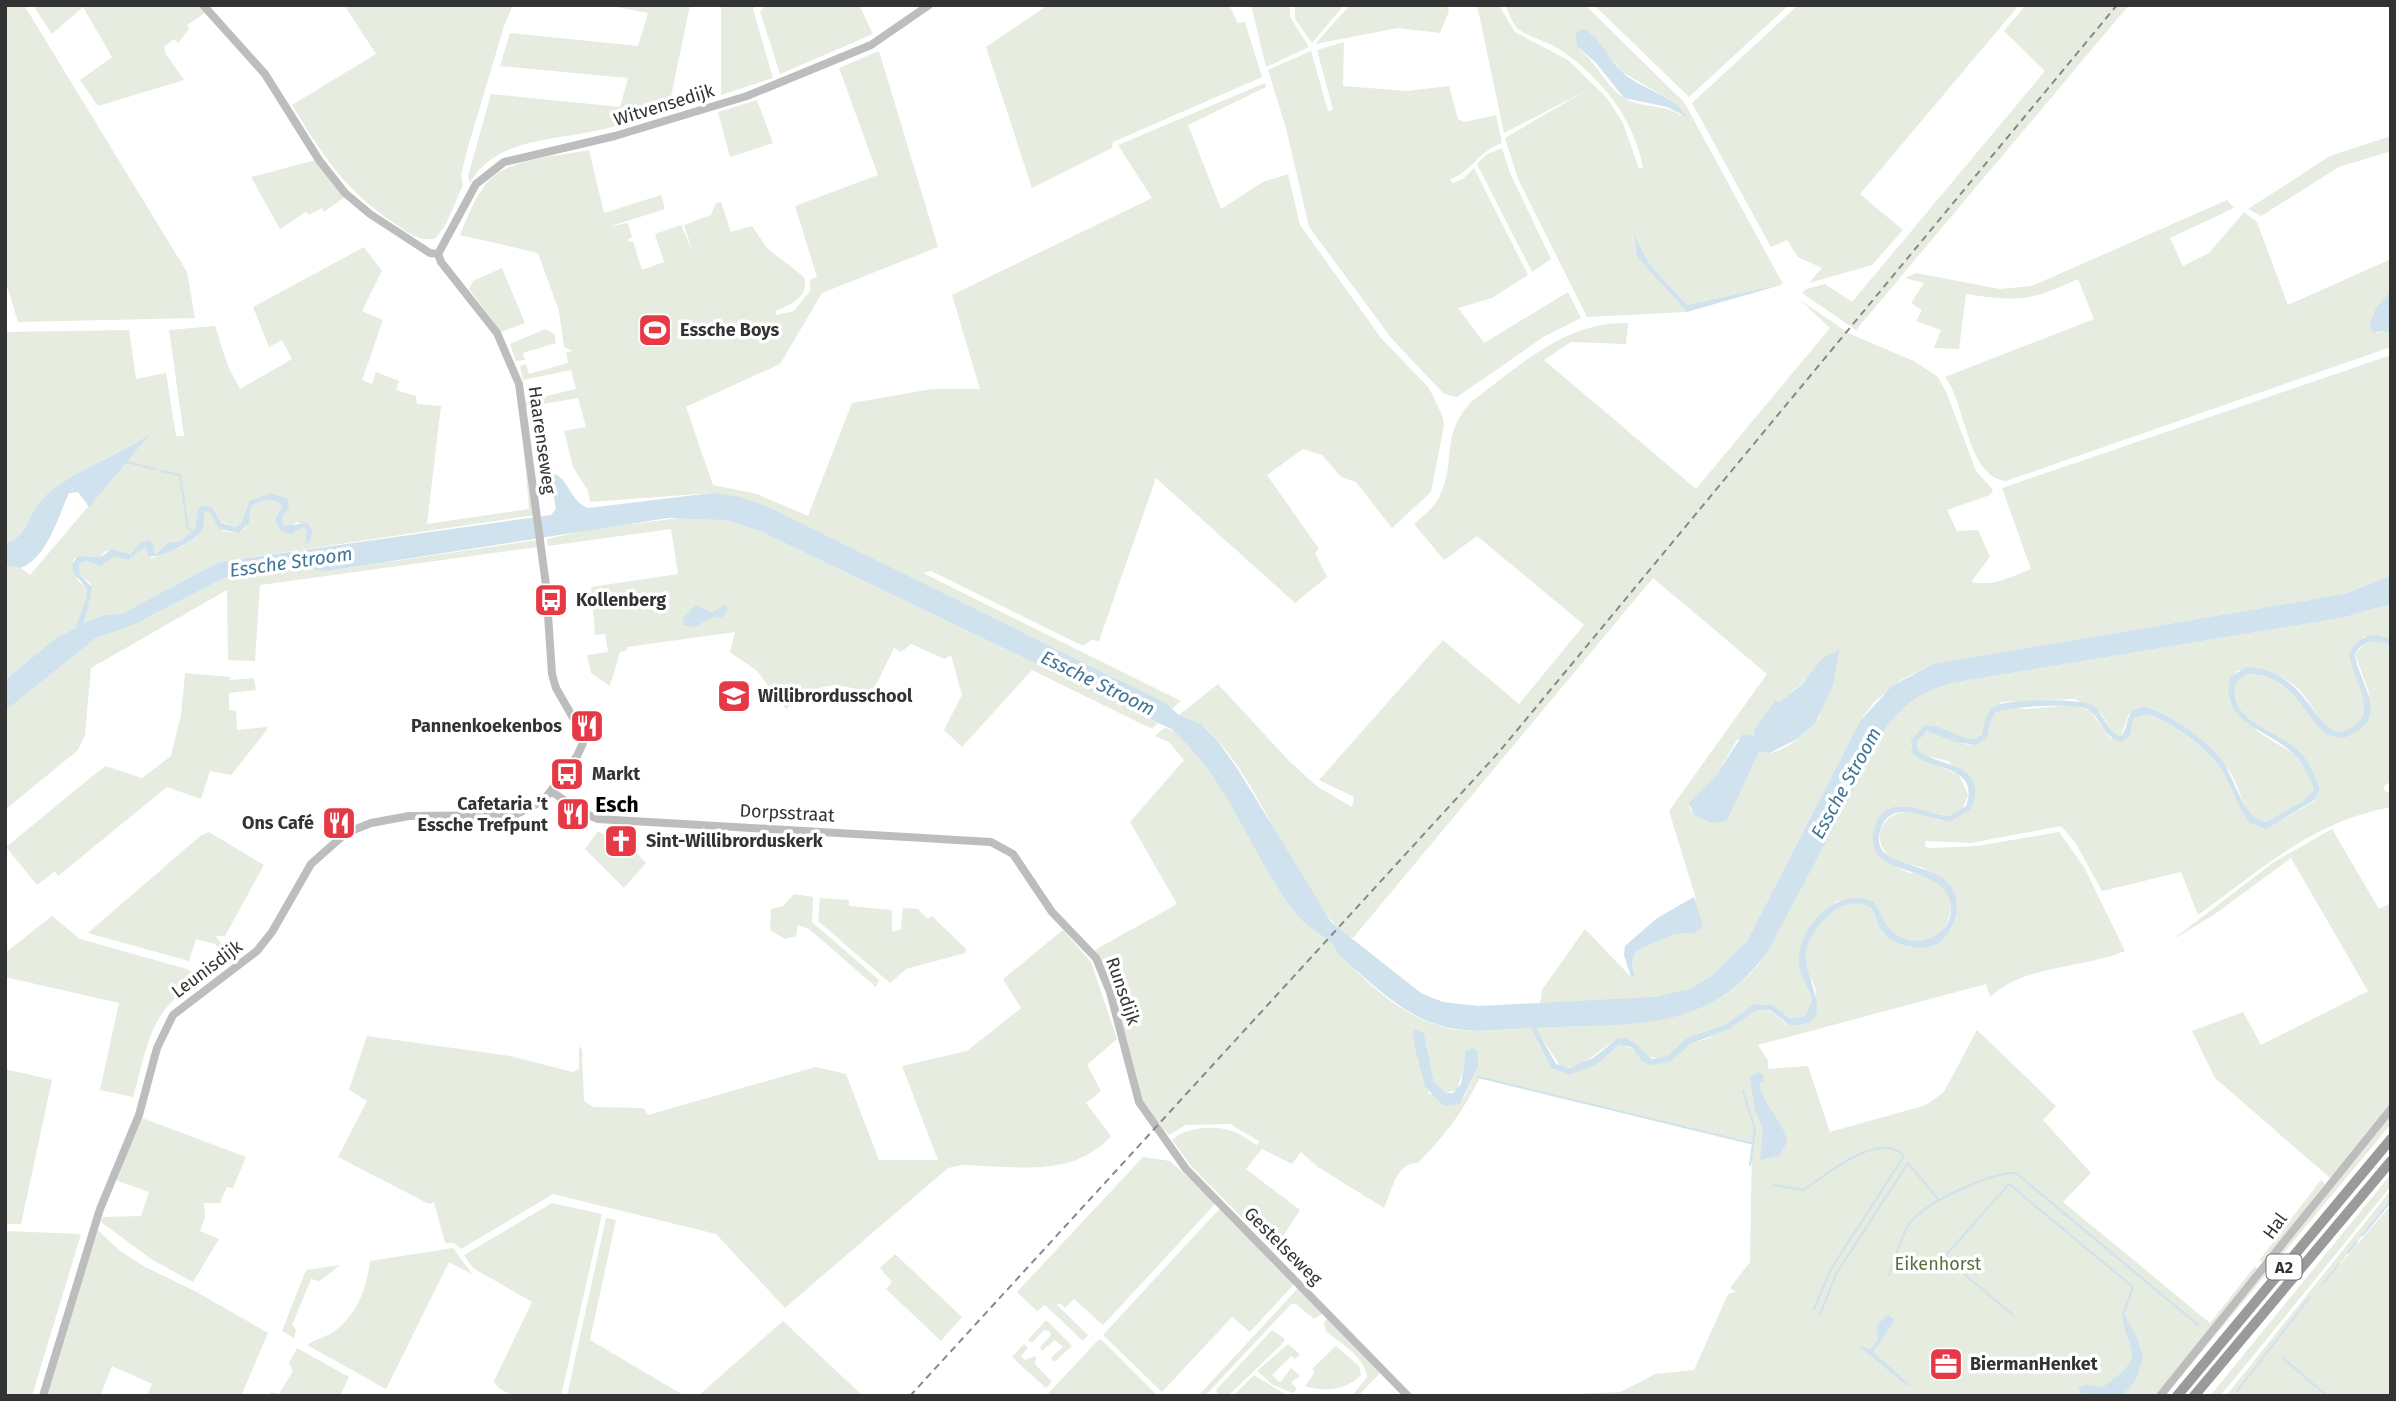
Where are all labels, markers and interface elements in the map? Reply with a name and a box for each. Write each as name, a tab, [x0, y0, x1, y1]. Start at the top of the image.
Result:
street label: Witvensedijk	[611, 79, 718, 131]
sports icon: Essche Boys	[636, 311, 674, 349]
place label: Essche Boys	[680, 319, 779, 341]
street label: Haarenseweg	[524, 385, 561, 496]
water label: Essche Stroom	[228, 542, 354, 582]
bus stop icon: Kollenberg	[532, 581, 570, 619]
place label: Kollenberg	[576, 589, 666, 611]
water label: Essche Stroom	[1037, 646, 1159, 720]
school or university icon: Willibrordusschool	[715, 677, 753, 715]
place label: Willibrordusschool	[758, 685, 913, 707]
restaurant icon: Pannenkoekenbos	[568, 707, 606, 745]
place label: Pannenkoekenbos	[411, 715, 562, 737]
water label: Essche Stroom	[1806, 723, 1886, 843]
bus stop icon: Markt	[548, 755, 586, 793]
place label: Markt	[592, 763, 641, 785]
district label: Esch	[595, 792, 639, 818]
place label: Cafetaria 't Essche Trefpunt	[418, 793, 549, 836]
restaurant icon: Cafetaria 't Essche Trefpunt	[554, 795, 592, 833]
street label: Dorpsstraat	[739, 800, 836, 827]
restaurant icon: Ons Café	[320, 804, 358, 842]
place label: Ons Café	[242, 812, 314, 834]
church icon: Sint-Willibrorduskerk	[602, 822, 640, 860]
place label: Sint-Willibrorduskerk	[646, 830, 824, 852]
street label: Leunisdijk	[167, 935, 247, 1003]
street label: Runsdijk	[1101, 954, 1145, 1029]
street label: Gestelseweg	[1239, 1202, 1327, 1290]
street label: Hal	[2258, 1209, 2292, 1243]
park label: Eikenhorst	[1895, 1253, 1982, 1275]
road number: A2	[2266, 1254, 2302, 1280]
office icon: BiermanHenket	[1927, 1345, 1965, 1383]
place label: BiermanHenket	[1970, 1353, 2099, 1375]

